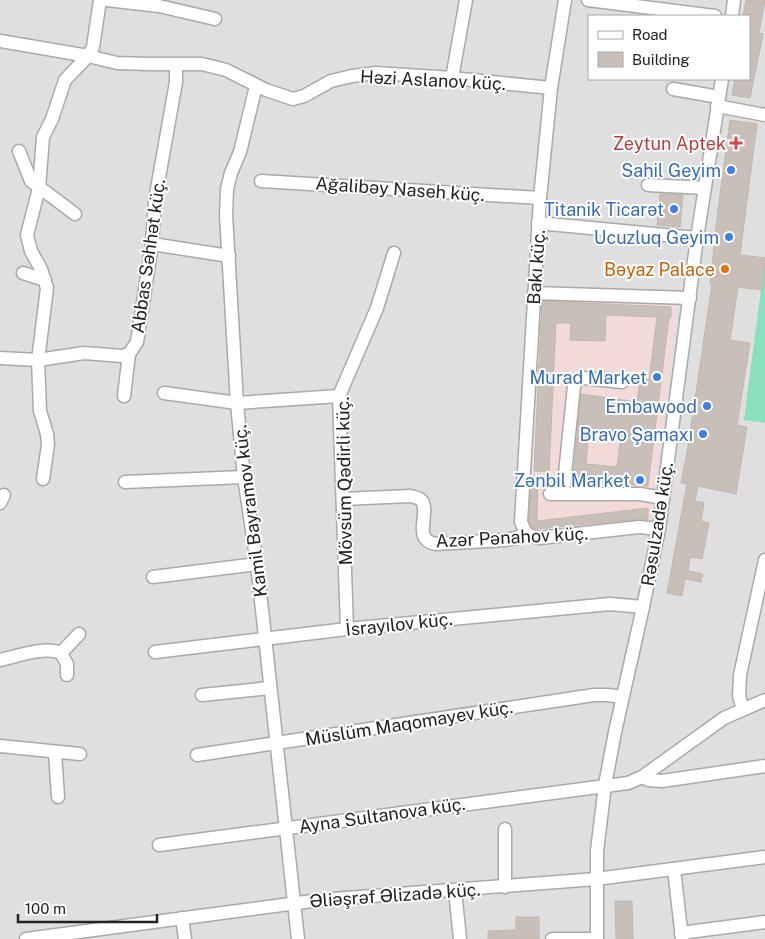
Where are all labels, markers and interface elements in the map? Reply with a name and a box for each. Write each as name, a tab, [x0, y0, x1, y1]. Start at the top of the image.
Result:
legend	[588, 15, 750, 80]
text: Road	[632, 26, 668, 43]
text: Building	[632, 51, 690, 68]
street label: Həzi Aslanov küç.	[360, 66, 506, 94]
place label: Zeytun Aptek	[613, 133, 726, 154]
marker: Zeytun Aptek	[730, 137, 742, 149]
place label: Sahil Geyim	[621, 160, 721, 181]
marker: Sahil Geyim	[725, 164, 737, 176]
street label: Ağalibəy Naseh küç.	[315, 173, 485, 205]
street label: Abbas Səhhət küç.	[127, 177, 169, 335]
place label: Titanik Ticarət	[544, 199, 664, 220]
marker: Titanik Ticarət	[668, 203, 680, 215]
place label: Ucuzluq Geyim	[594, 227, 719, 248]
street label: Bakı küç.	[523, 229, 549, 305]
marker: Ucuzluq Geyim	[723, 231, 735, 243]
place label: Bəyaz Palace	[604, 259, 715, 280]
marker: Bəyaz Palace	[719, 263, 731, 275]
place label: Murad Market	[529, 367, 647, 388]
marker: Murad Market	[651, 371, 663, 383]
street label: Mövsüm Qədirli küç.	[332, 396, 356, 566]
place label: Embawood	[605, 396, 697, 417]
marker: Embawood	[701, 400, 713, 412]
street label: Kamil Bayramov küç.	[229, 424, 271, 598]
place label: Bravo Şamaxı	[579, 424, 693, 445]
marker: Bravo Şamaxı	[697, 428, 709, 440]
street label: Rəsulzadə küç.	[637, 460, 677, 588]
place label: Zənbil Market	[514, 470, 630, 491]
marker: Zənbil Market	[634, 474, 646, 486]
street label: Azər Pənahov küç.	[435, 523, 589, 551]
street label: İsrayılov küç.	[344, 607, 453, 640]
street label: Müslüm Maqomayev küç.	[304, 696, 514, 750]
street label: Ayna Sultanova küç.	[297, 793, 467, 837]
street label: Əliəşrəf Əlizadə küç.	[309, 879, 481, 911]
scale bar	[18, 892, 156, 924]
text: 100 m	[25, 900, 66, 917]

